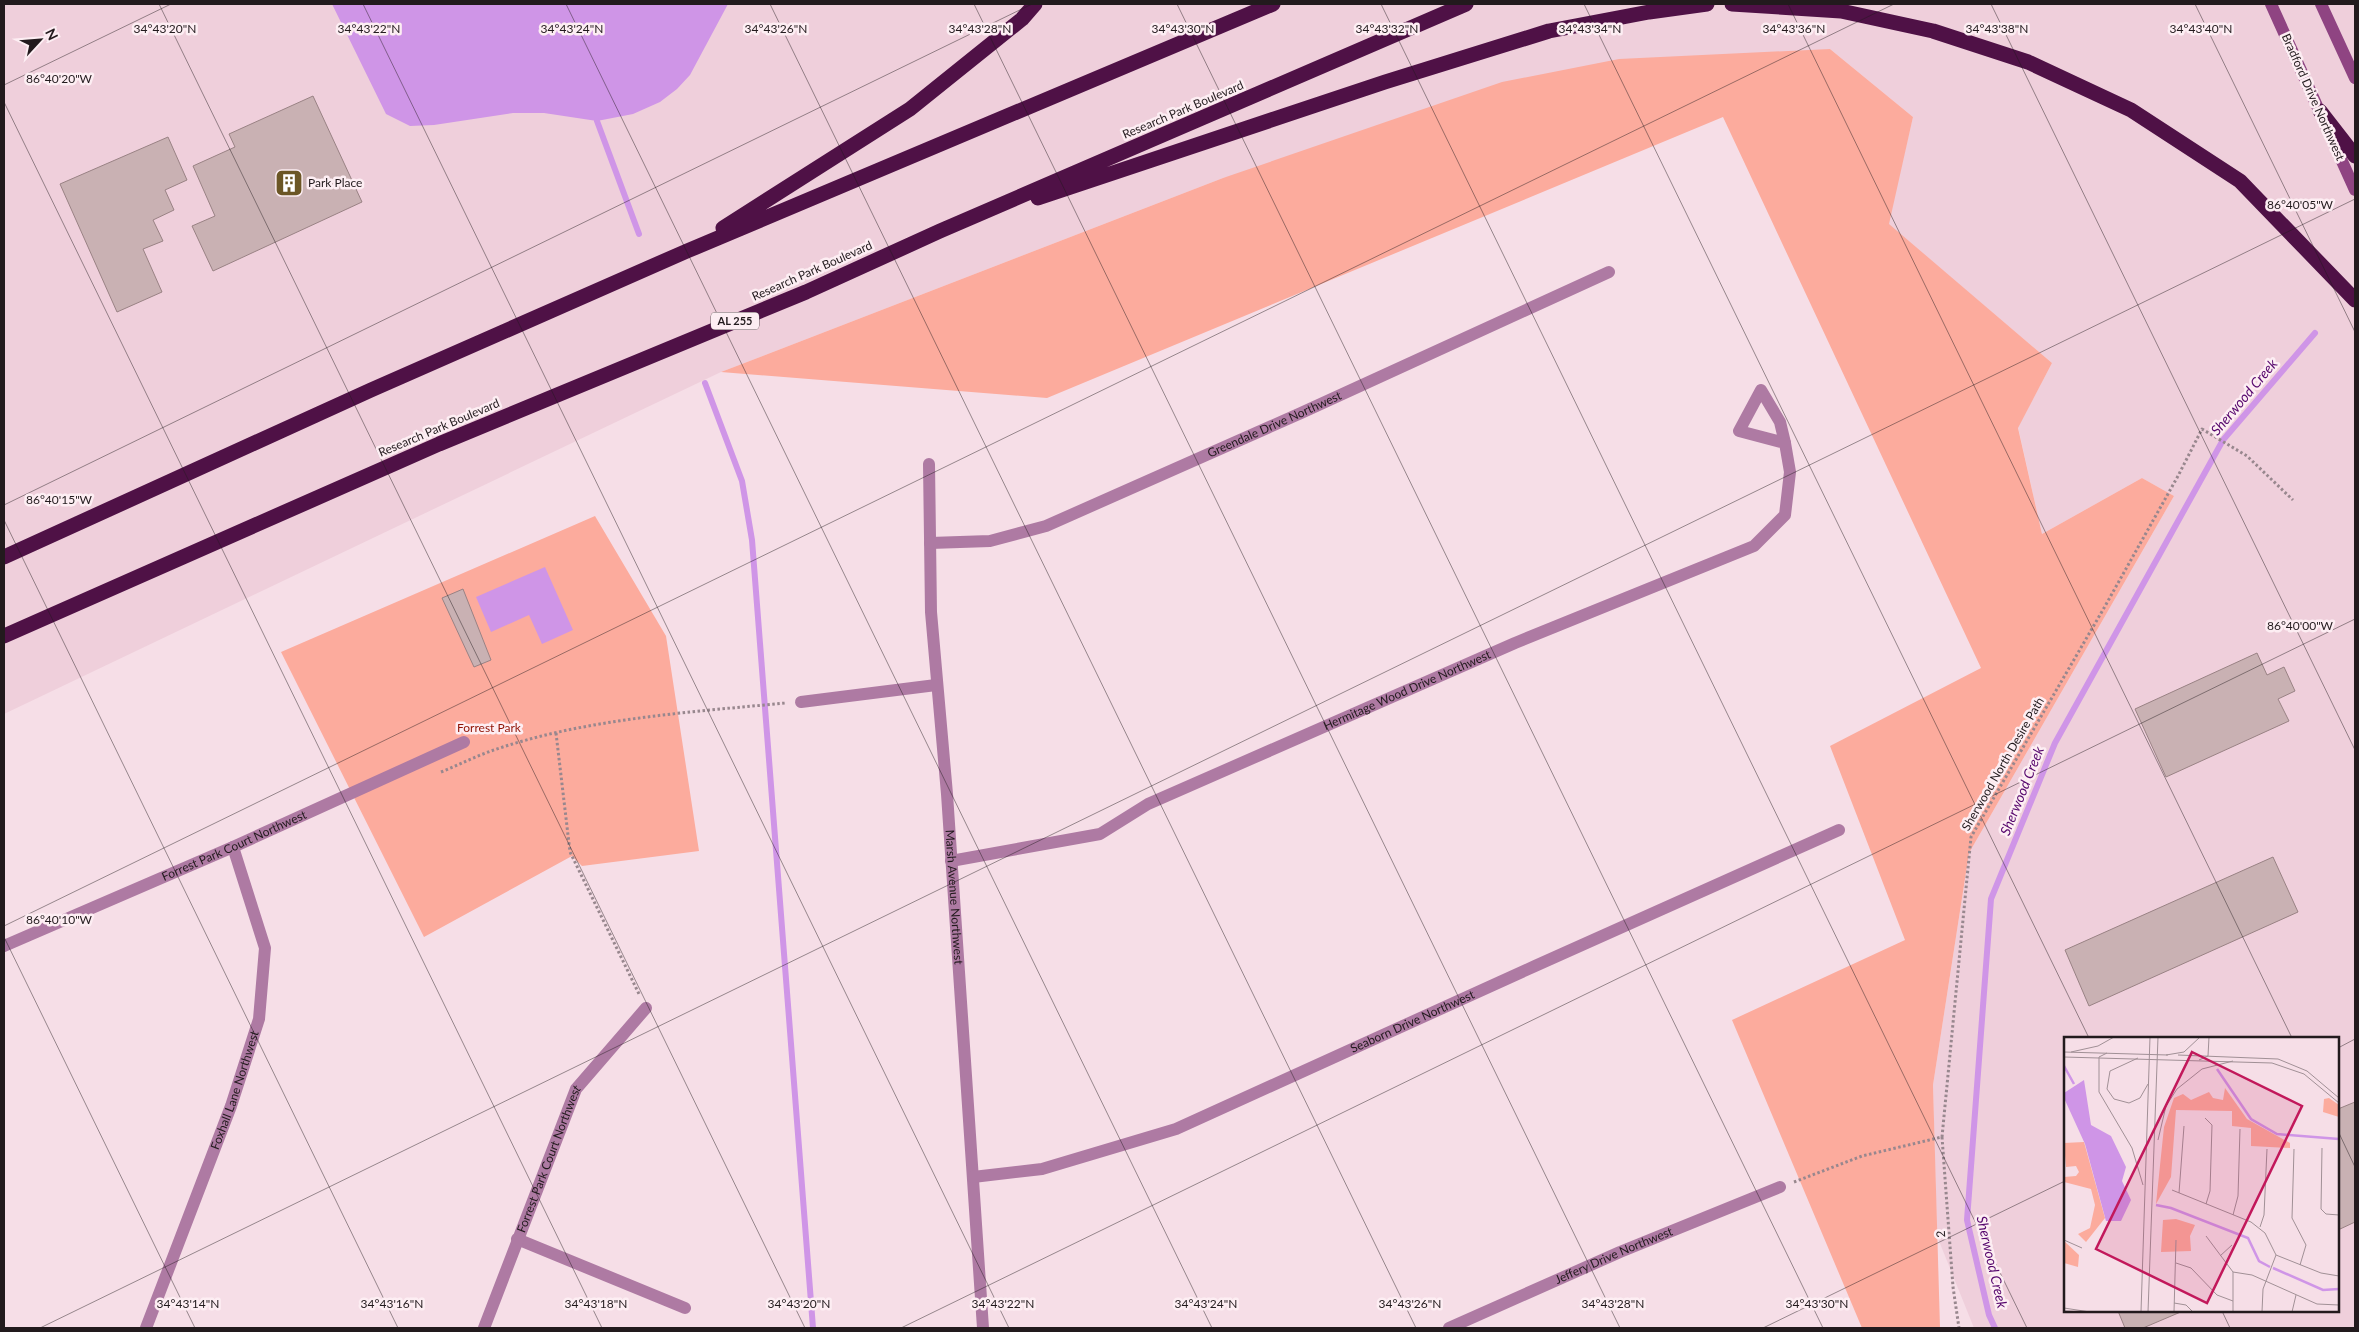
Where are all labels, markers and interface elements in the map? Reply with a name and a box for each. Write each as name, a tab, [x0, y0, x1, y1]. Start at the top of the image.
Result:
north arrow	[15, 15, 65, 65]
text: 34°43'20"N	[134, 21, 196, 36]
text: 34°43'22"N	[338, 21, 400, 36]
text: 34°43'24"N	[541, 21, 603, 36]
text: 34°43'26"N	[745, 21, 807, 36]
text: 34°43'28"N	[949, 21, 1011, 36]
text: 34°43'30"N	[1152, 21, 1214, 36]
text: 34°43'32"N	[1356, 21, 1418, 36]
text: 34°43'34"N	[1559, 21, 1621, 36]
text: 34°43'36"N	[1763, 21, 1825, 36]
text: 34°43'38"N	[1966, 21, 2028, 36]
text: 34°43'40"N	[2170, 21, 2232, 36]
text: N	[42, 26, 62, 43]
street label: Bradford Drive Northwest	[2279, 31, 2349, 163]
text: 86°40'20"W	[26, 71, 93, 86]
street label: Research Park Boulevard	[1120, 77, 1246, 142]
building icon: Park Place	[274, 168, 304, 198]
place label: Park Place	[308, 175, 362, 190]
text: 86°40'05"W	[2267, 197, 2334, 212]
street label: Research Park Boulevard	[749, 237, 874, 304]
road number: AL 255	[711, 312, 759, 330]
water label: Sherwood Creek	[2207, 355, 2281, 438]
street label: Greendale Drive Northwest	[1205, 387, 1344, 461]
street label: Research Park Boulevard	[376, 395, 502, 460]
text: 86°40'15"W	[26, 492, 93, 507]
text: 86°40'00"W	[2267, 618, 2334, 633]
street label: Hermitage Wood Drive Northwest	[1321, 646, 1494, 733]
street label: Sherwood North Desire Path	[1958, 694, 2047, 833]
park label: Forrest Park	[457, 720, 522, 735]
water label: Sherwood Creek	[1996, 744, 2047, 838]
street label: Forrest Park Court Northwest	[159, 806, 309, 884]
street label: Marsh Avenue Northwest	[942, 829, 967, 966]
text: 86°40'10"W	[26, 912, 93, 927]
street label: Seaborn Drive Northwest	[1348, 986, 1477, 1056]
street label: Foxhall Lane Northwest	[207, 1028, 262, 1152]
inset map	[2064, 1037, 2339, 1312]
street label: Forrest Park Court Northwest	[513, 1081, 584, 1235]
water label: Sherwood Creek	[1974, 1214, 2011, 1310]
street label: Jeffery Drive Northwest	[1552, 1223, 1675, 1287]
street label: 2	[1933, 1230, 1948, 1238]
text: 34°43'14"N	[157, 1296, 219, 1311]
text: 34°43'16"N	[361, 1296, 423, 1311]
text: 34°43'18"N	[565, 1296, 627, 1311]
text: 34°43'20"N	[768, 1296, 830, 1311]
text: 34°43'22"N	[972, 1296, 1034, 1311]
text: 34°43'24"N	[1175, 1296, 1237, 1311]
text: 34°43'26"N	[1379, 1296, 1441, 1311]
text: 34°43'28"N	[1582, 1296, 1644, 1311]
text: 34°43'30"N	[1786, 1296, 1848, 1311]

